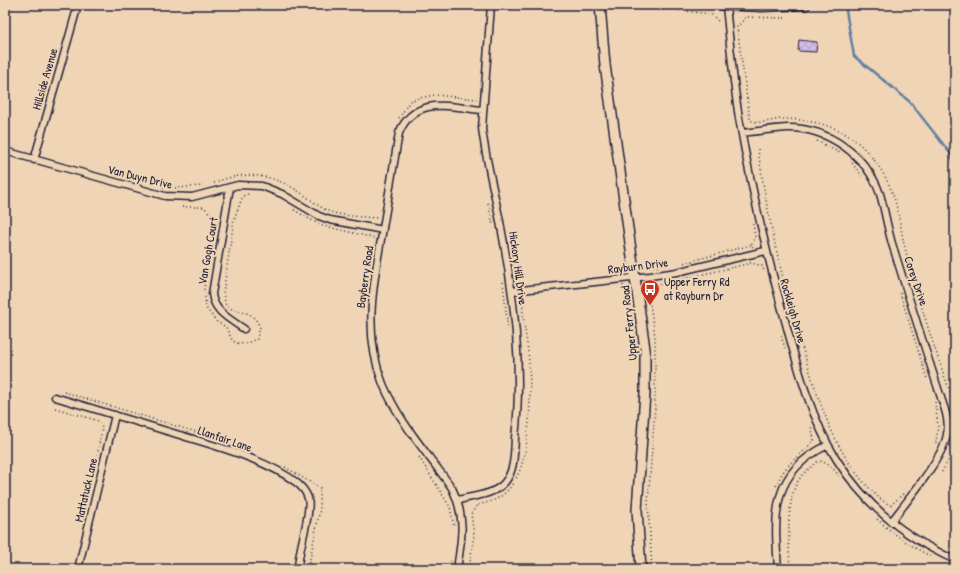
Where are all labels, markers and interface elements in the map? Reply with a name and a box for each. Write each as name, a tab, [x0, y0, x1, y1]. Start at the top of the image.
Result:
street label: Hillside Avenue	[28, 46, 61, 112]
street label: Van Duyn Drive	[106, 160, 174, 193]
street label: Van Gogh Court	[193, 215, 222, 286]
street label: Hickory Hill Drive	[505, 230, 532, 306]
street label: Bayberry Road	[352, 245, 377, 309]
street label: Rayburn Drive	[607, 253, 669, 278]
street label: Corey Drive	[900, 254, 933, 308]
place label: Upper Ferry Rd at Rayburn Dr	[664, 273, 730, 304]
street label: Rockleigh Drive	[776, 277, 811, 345]
bus stop icon: Upper Ferry Rd at Rayburn Dr	[639, 278, 661, 306]
street label: Upper Ferry Road	[616, 285, 641, 361]
street label: Llanfair Lane	[196, 421, 255, 456]
street label: Mattatuck Lane	[70, 456, 101, 524]

